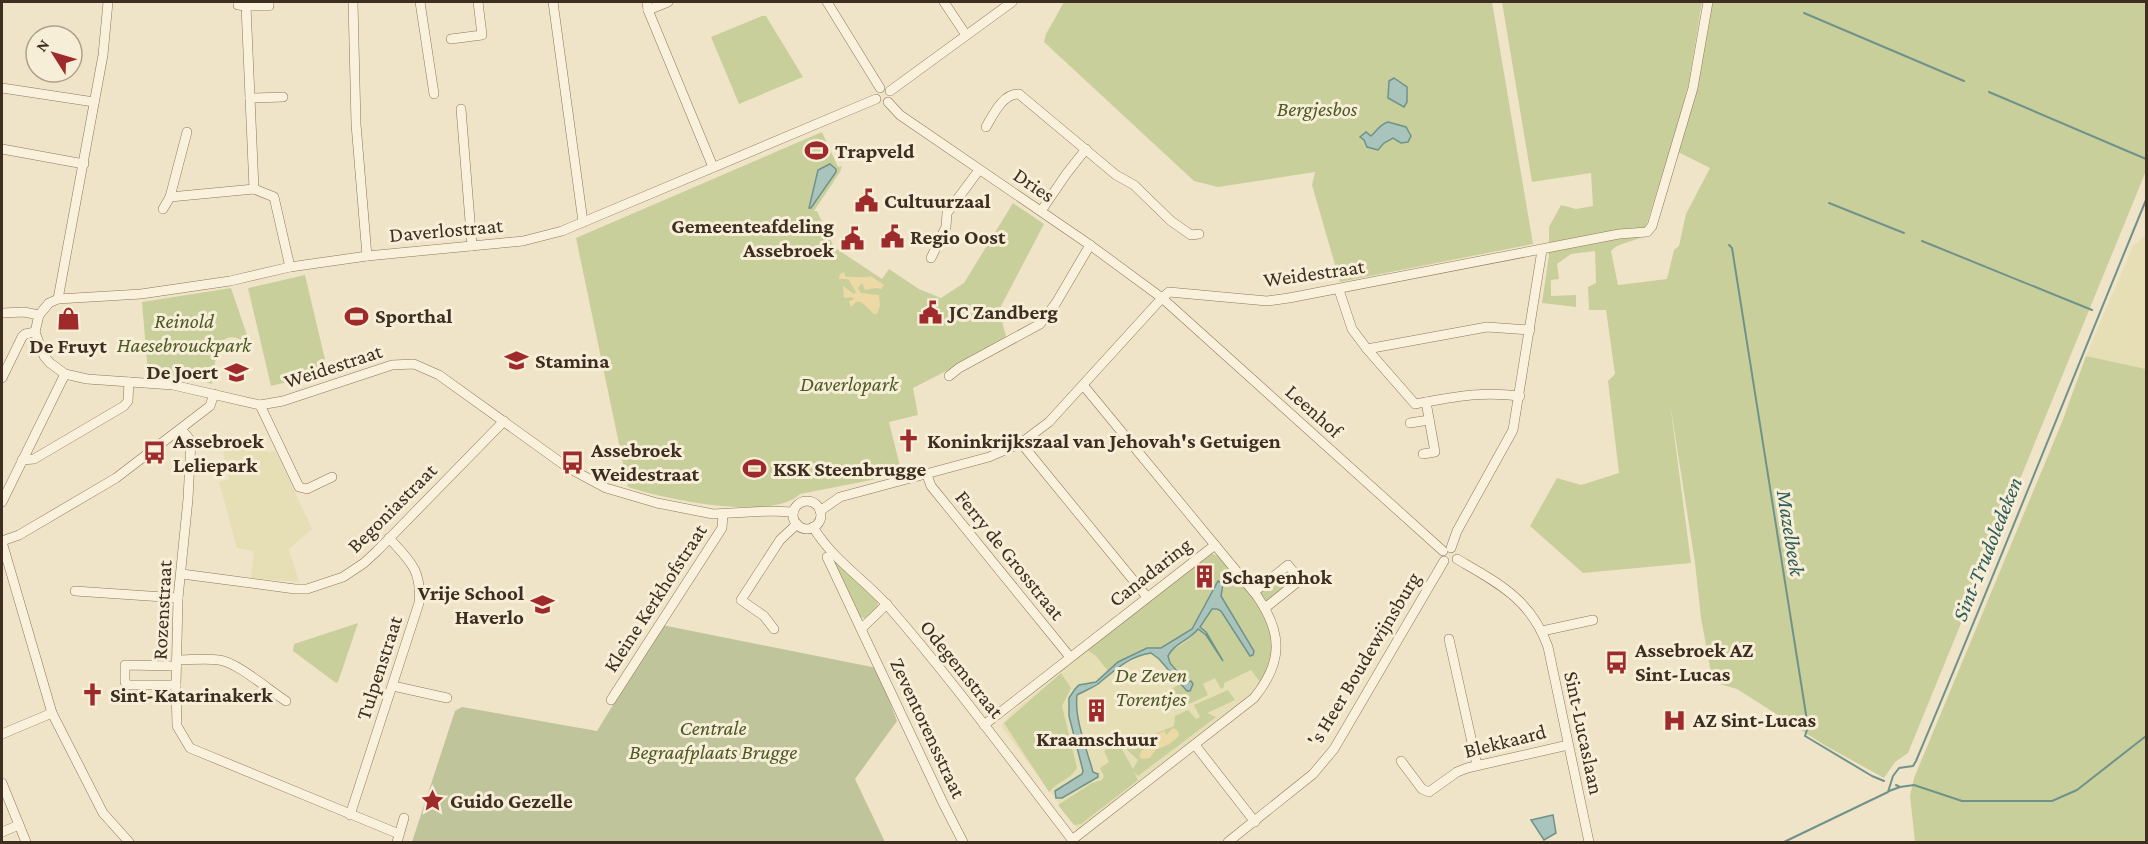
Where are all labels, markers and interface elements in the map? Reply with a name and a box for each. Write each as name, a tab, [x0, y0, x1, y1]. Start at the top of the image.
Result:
north arrow	[24, 24, 84, 84]
text: N	[32, 36, 53, 55]
park label: Bergjesbos	[1277, 97, 1358, 121]
sports icon: Trapveld	[804, 138, 830, 164]
place label: Trapveld	[835, 139, 915, 163]
street label: Dries	[1009, 163, 1059, 207]
public building icon: Cultuurzaal	[853, 188, 879, 214]
place label: Cultuurzaal	[884, 189, 991, 213]
street label: Daverlostraat	[388, 213, 505, 247]
place label: Gemeenteafdeling Assebroek	[671, 214, 835, 262]
public building icon: Regio Oost	[879, 224, 905, 250]
public building icon: Gemeenteafdeling Assebroek	[839, 225, 865, 251]
place label: Regio Oost	[910, 225, 1006, 249]
street label: Weidestraat	[1262, 254, 1367, 292]
public building icon: JC Zandberg	[918, 299, 944, 325]
place label: JC Zandberg	[947, 300, 1058, 324]
sports icon: Sporthal	[344, 303, 370, 329]
place label: Sporthal	[375, 304, 452, 328]
shop icon: De Fruyt	[55, 305, 81, 331]
park label: Reinold Haesebrouckpark	[117, 309, 252, 357]
place label: De Fruyt	[29, 334, 107, 358]
street label: Weidestraat	[281, 338, 386, 393]
school or university icon: Stamina	[504, 348, 530, 374]
place label: Stamina	[535, 349, 610, 373]
school or university icon: De Joert	[223, 359, 249, 385]
place label: De Joert	[146, 360, 218, 384]
park label: Daverlopark	[800, 372, 899, 396]
street label: Leenhof	[1281, 379, 1349, 444]
church icon: Koninkrijkszaal van Jehovah's Getuigen	[896, 428, 922, 454]
place label: Assebroek Leliepark	[172, 429, 264, 477]
place label: Koninkrijkszaal van Jehovah's Getuigen	[927, 429, 1281, 453]
place label: Assebroek Weidestraat	[590, 438, 700, 486]
bus stop icon: Assebroek Leliepark	[142, 440, 168, 466]
bus stop icon: Assebroek Weidestraat	[560, 449, 586, 475]
sports icon: KSK Steenbrugge	[742, 456, 768, 482]
place label: KSK Steenbrugge	[773, 457, 926, 481]
street label: Begoniastraat	[342, 458, 442, 558]
water label: Sint-Trudoledeken	[1947, 473, 2027, 625]
street label: Ferry de Grosstraat	[950, 485, 1070, 625]
water label: Mazelbeek	[1772, 487, 1810, 579]
street label: Kleine Kerkhofstraat	[598, 519, 712, 676]
street label: Canadaring	[1104, 532, 1196, 612]
street label: Rozenstraat	[147, 558, 177, 660]
building icon: Schapenhok	[1191, 564, 1217, 590]
place label: Schapenhok	[1222, 565, 1332, 589]
street label: 's Heer Boudewijnsburg	[1303, 568, 1425, 750]
place label: Vrije School Haverlo	[417, 581, 524, 629]
school or university icon: Vrije School Haverlo	[529, 592, 555, 618]
street label: Tulpenstraat	[351, 612, 407, 723]
street label: Odegemstraat	[915, 615, 1009, 724]
place label: Assebroek AZ Sint-Lucas	[1634, 638, 1753, 686]
bus stop icon: Assebroek AZ Sint-Lucas	[1604, 649, 1630, 675]
street label: Zeventorensstraat	[885, 654, 971, 803]
park label: De Zeven Torentjes	[1115, 663, 1187, 711]
street label: Sint-Lucaslaan	[1559, 669, 1609, 797]
church icon: Sint-Katarinakerk	[79, 682, 105, 708]
place label: Sint-Katarinakerk	[110, 683, 273, 707]
building icon: Kraamschuur	[1084, 698, 1110, 724]
hospital icon: AZ Sint-Lucas	[1662, 707, 1688, 733]
place label: AZ Sint-Lucas	[1692, 708, 1817, 732]
park label: Centrale Begraafplaats Brugge	[629, 716, 797, 764]
street label: Blekkaard	[1461, 719, 1549, 763]
place label: Kraamschuur	[1036, 727, 1158, 751]
place icon: Guido Gezelle	[419, 788, 445, 814]
place label: Guido Gezelle	[450, 789, 573, 813]

